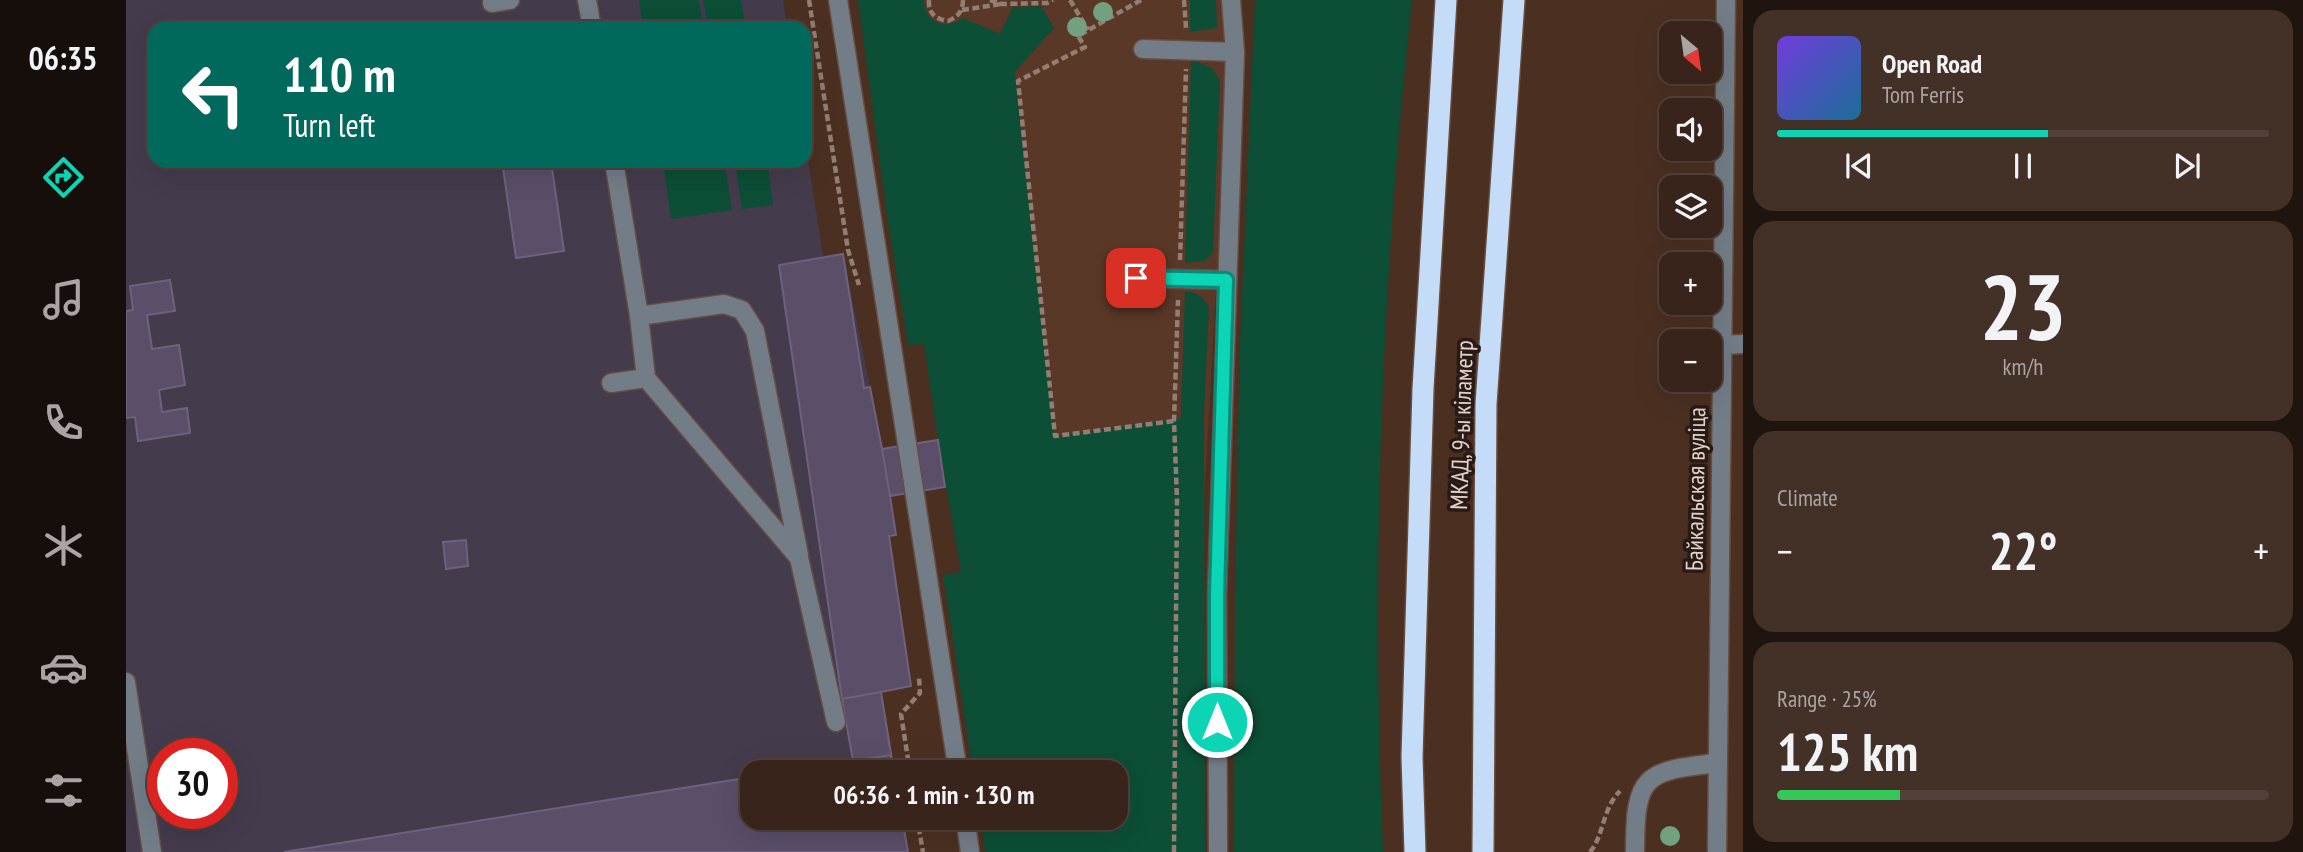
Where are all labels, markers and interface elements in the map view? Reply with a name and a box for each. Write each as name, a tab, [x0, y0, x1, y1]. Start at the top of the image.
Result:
north arrow	[1659, 21, 1722, 84]
map controls	[1659, 21, 1722, 392]
text: 06:35	[28, 37, 98, 79]
text: 110 m	[283, 42, 396, 106]
text: Open Road	[1882, 47, 1982, 80]
icon: left	[168, 49, 259, 140]
text: Tom Ferris	[1882, 80, 1964, 109]
button: sound	[1659, 98, 1722, 161]
text: Turn left	[283, 104, 375, 146]
icon: previous	[1840, 147, 1878, 185]
icon: pause	[2004, 147, 2042, 185]
icon: next	[2168, 147, 2206, 185]
icon: directions	[39, 153, 88, 202]
button: layers	[1659, 175, 1722, 238]
text: 23	[1980, 247, 2067, 365]
pin	[1106, 248, 1166, 308]
button: +	[1659, 252, 1722, 315]
icon: arrive	[1117, 259, 1155, 297]
icon: music	[39, 275, 88, 324]
button: −	[1659, 329, 1722, 392]
street label: МКАД, 9-ы кіламетр	[1443, 340, 1480, 510]
text: km/h	[2003, 352, 2043, 381]
icon: phone	[39, 398, 88, 447]
street label: Байкальская вуліца	[1679, 407, 1712, 571]
text: Climate	[1777, 483, 1838, 512]
text: 22°	[1989, 517, 2057, 584]
icon: climate	[39, 521, 88, 570]
text: −	[1777, 526, 1793, 575]
text: +	[2253, 526, 2269, 575]
icon: car	[39, 643, 88, 692]
text: Range · 25%	[1777, 684, 1877, 713]
position arrow	[1180, 685, 1254, 759]
text: 125 km	[1777, 718, 1918, 785]
speed limit sign: 30	[147, 738, 238, 829]
icon: filters	[39, 766, 88, 815]
text: 06:36 · 1 min · 130 m	[834, 778, 1034, 811]

